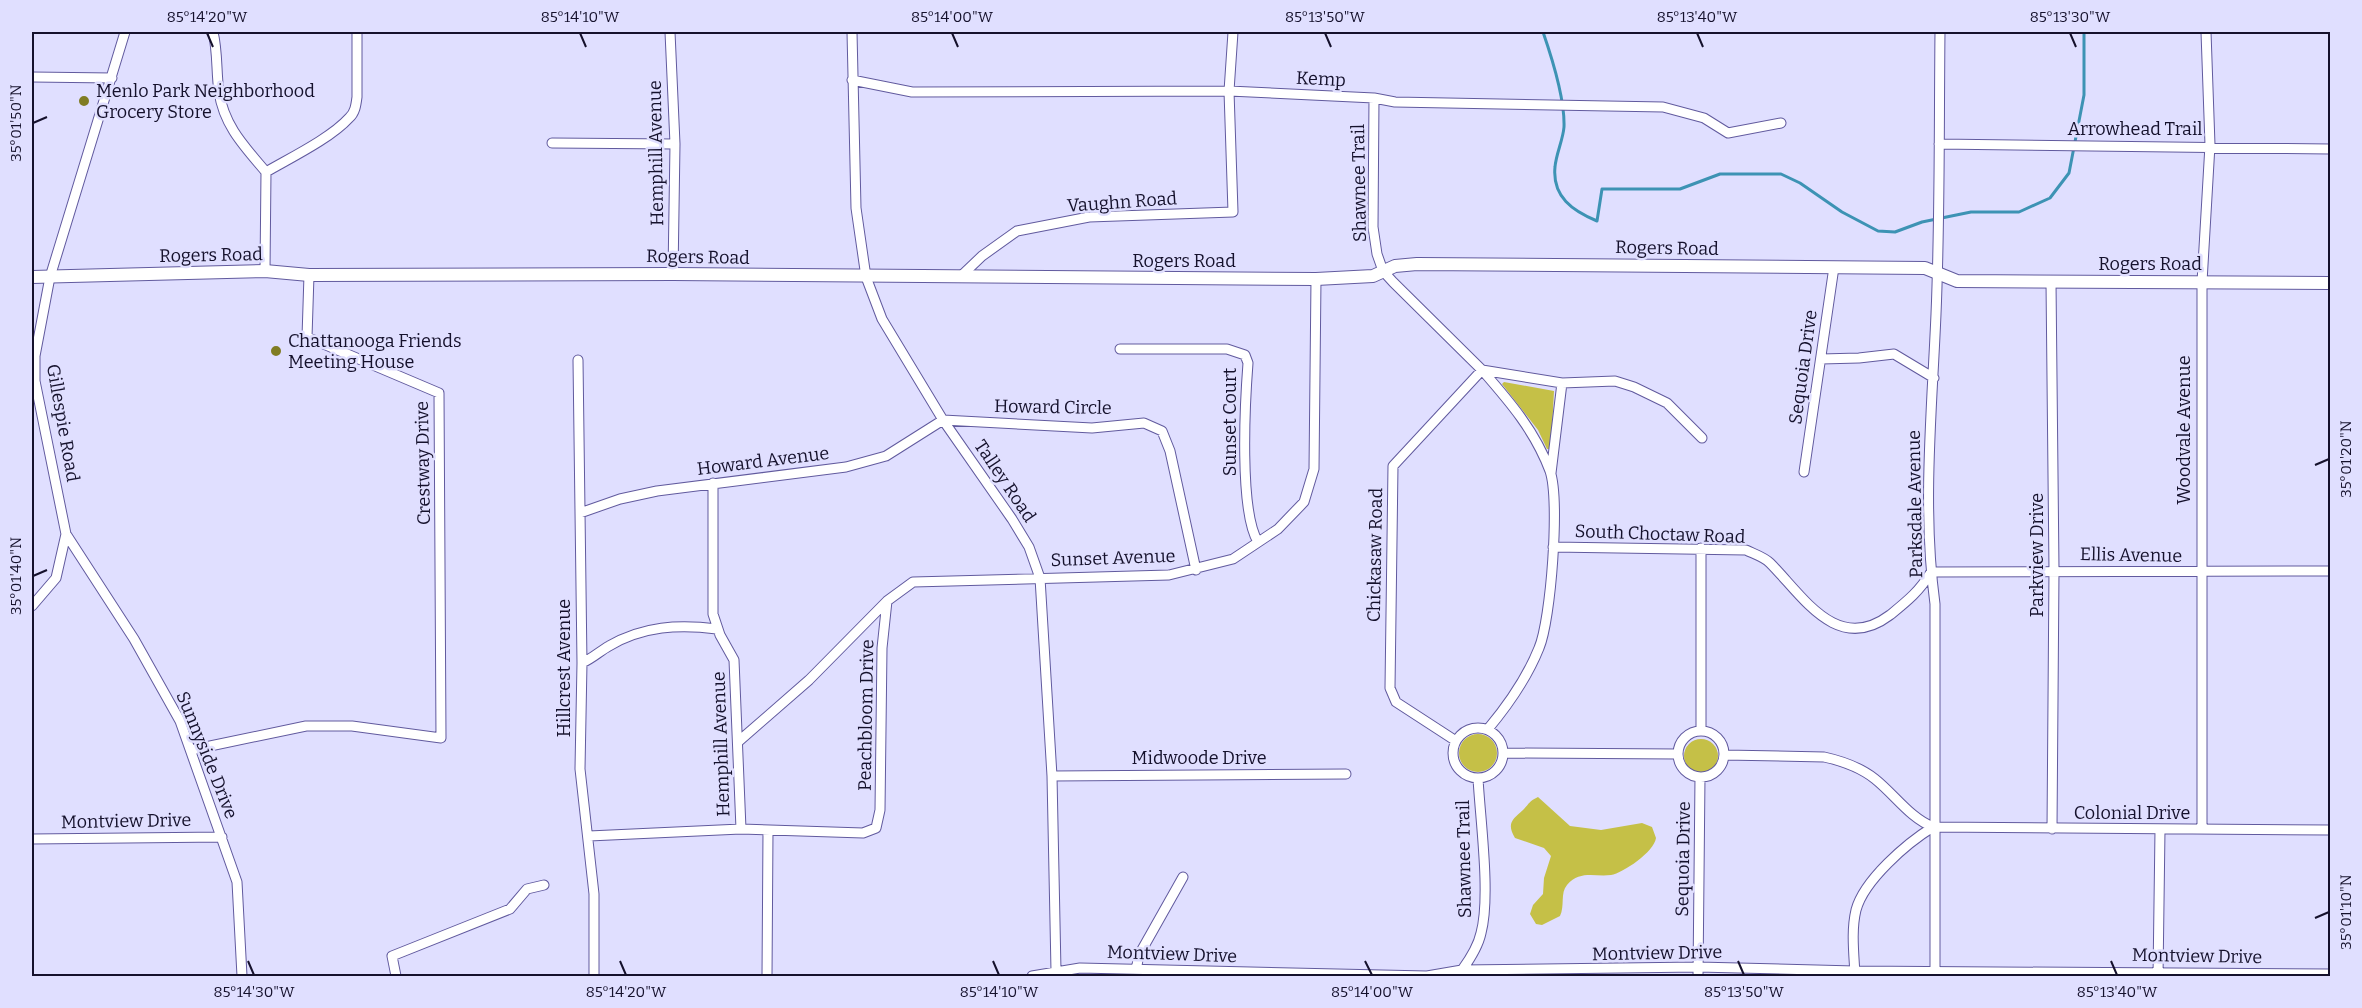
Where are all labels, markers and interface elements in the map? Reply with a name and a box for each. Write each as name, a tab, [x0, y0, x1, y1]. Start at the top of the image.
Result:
text: 85°14'20"W	[167, 8, 248, 26]
text: 85°14'10"W	[541, 8, 620, 26]
text: 85°14'00"W	[911, 8, 994, 26]
text: 85°13'50"W	[1285, 8, 1366, 26]
text: 85°13'40"W	[1657, 8, 1738, 26]
text: 85°13'30"W	[2030, 8, 2111, 26]
street label: Kemp	[1296, 67, 1346, 91]
place label: Menlo Park Neighborhood Grocery Store	[96, 80, 315, 123]
street label: Hemphill Avenue	[644, 80, 668, 226]
text: 35°01'50"N	[7, 84, 25, 162]
marker: Menlo Park Neighborhood Grocery Store	[77, 94, 91, 108]
street label: Arrowhead Trail	[2068, 118, 2202, 140]
street label: Shawnee Trail	[1347, 124, 1371, 242]
street label: Vaughn Road	[1066, 187, 1178, 217]
street label: Rogers Road	[1615, 236, 1719, 260]
street label: Rogers Road	[159, 243, 263, 267]
street label: Rogers Road	[646, 245, 750, 269]
street label: Rogers Road	[1132, 250, 1236, 272]
street label: Rogers Road	[2098, 253, 2202, 275]
street label: Sequoia Drive	[1784, 308, 1822, 426]
place label: Chattanooga Friends Meeting House	[288, 330, 462, 373]
marker: Chattanooga Friends Meeting House	[269, 344, 283, 358]
street label: Woodvale Avenue	[2173, 355, 2195, 505]
street label: Gillespie Road	[42, 362, 84, 484]
street label: Sunset Court	[1219, 367, 1241, 476]
street label: Howard Circle	[994, 395, 1112, 419]
street label: Crestway Drive	[411, 401, 435, 525]
text: 35°01'20"N	[2337, 420, 2355, 498]
street label: Parksdale Avenue	[1903, 430, 1927, 578]
street label: Talley Road	[969, 436, 1041, 527]
street label: Howard Avenue	[696, 442, 830, 480]
street label: Chickasaw Road	[1363, 487, 1387, 622]
street label: Parkview Drive	[2026, 493, 2048, 617]
street label: South Choctaw Road	[1574, 520, 1746, 548]
text: 35°01'40"N	[7, 537, 25, 615]
street label: Ellis Avenue	[2080, 543, 2182, 567]
street label: Sunset Avenue	[1050, 545, 1176, 571]
street label: Hillcrest Avenue	[553, 599, 575, 737]
street label: Peachbloom Drive	[854, 639, 878, 791]
street label: Hemphill Avenue	[707, 671, 735, 817]
street label: Sunnyside Drive	[171, 688, 243, 822]
street label: Midwoode Drive	[1132, 747, 1267, 769]
street label: Shawnee Trail	[1452, 800, 1476, 918]
street label: Sequoia Drive	[1671, 801, 1695, 917]
street label: Colonial Drive	[2074, 802, 2190, 824]
street label: Montview Drive	[61, 809, 191, 833]
text: 35°01'10"N	[2337, 874, 2355, 950]
street label: Montview Drive	[1106, 941, 1238, 967]
street label: Montview Drive	[1592, 941, 1722, 965]
street label: Montview Drive	[2132, 944, 2262, 968]
text: 85°14'30"W	[213, 983, 295, 1001]
text: 85°14'20"W	[586, 983, 667, 1001]
text: 85°14'10"W	[960, 983, 1039, 1001]
text: 85°14'00"W	[1331, 983, 1414, 1001]
text: 85°13'50"W	[1704, 983, 1785, 1001]
text: 85°13'40"W	[2077, 983, 2158, 1001]

